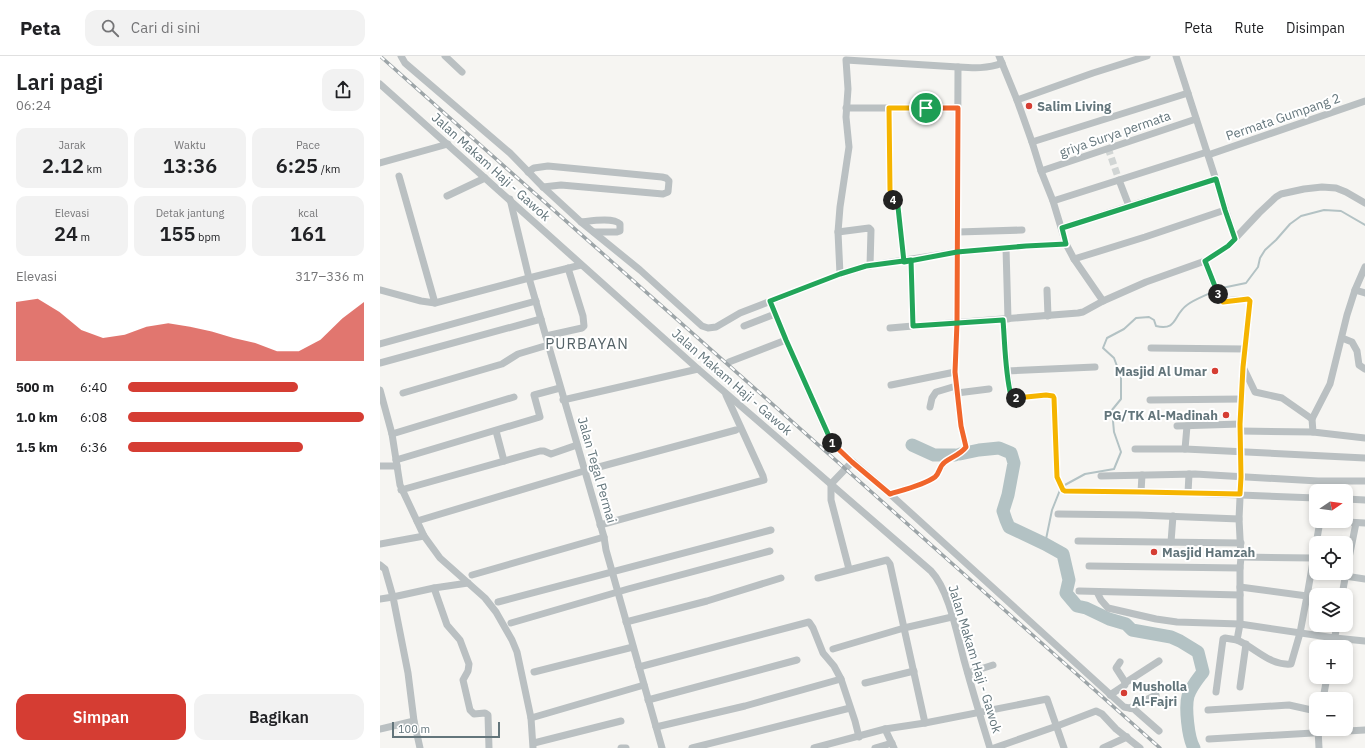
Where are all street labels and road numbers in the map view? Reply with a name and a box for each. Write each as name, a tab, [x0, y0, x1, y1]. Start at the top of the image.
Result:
street label: Permata Gumpang 2	[1224, 89, 1342, 145]
street label: griya Surya permata	[1057, 107, 1173, 161]
street label: Jalan Makam Haji - Gawok	[428, 109, 554, 225]
street label: Jalan Makam Haji - Gawok	[668, 325, 796, 439]
street label: Jalan Tegal Permai	[574, 415, 620, 525]
street label: Jalan Makam Haji - Gawok	[944, 583, 1006, 735]

